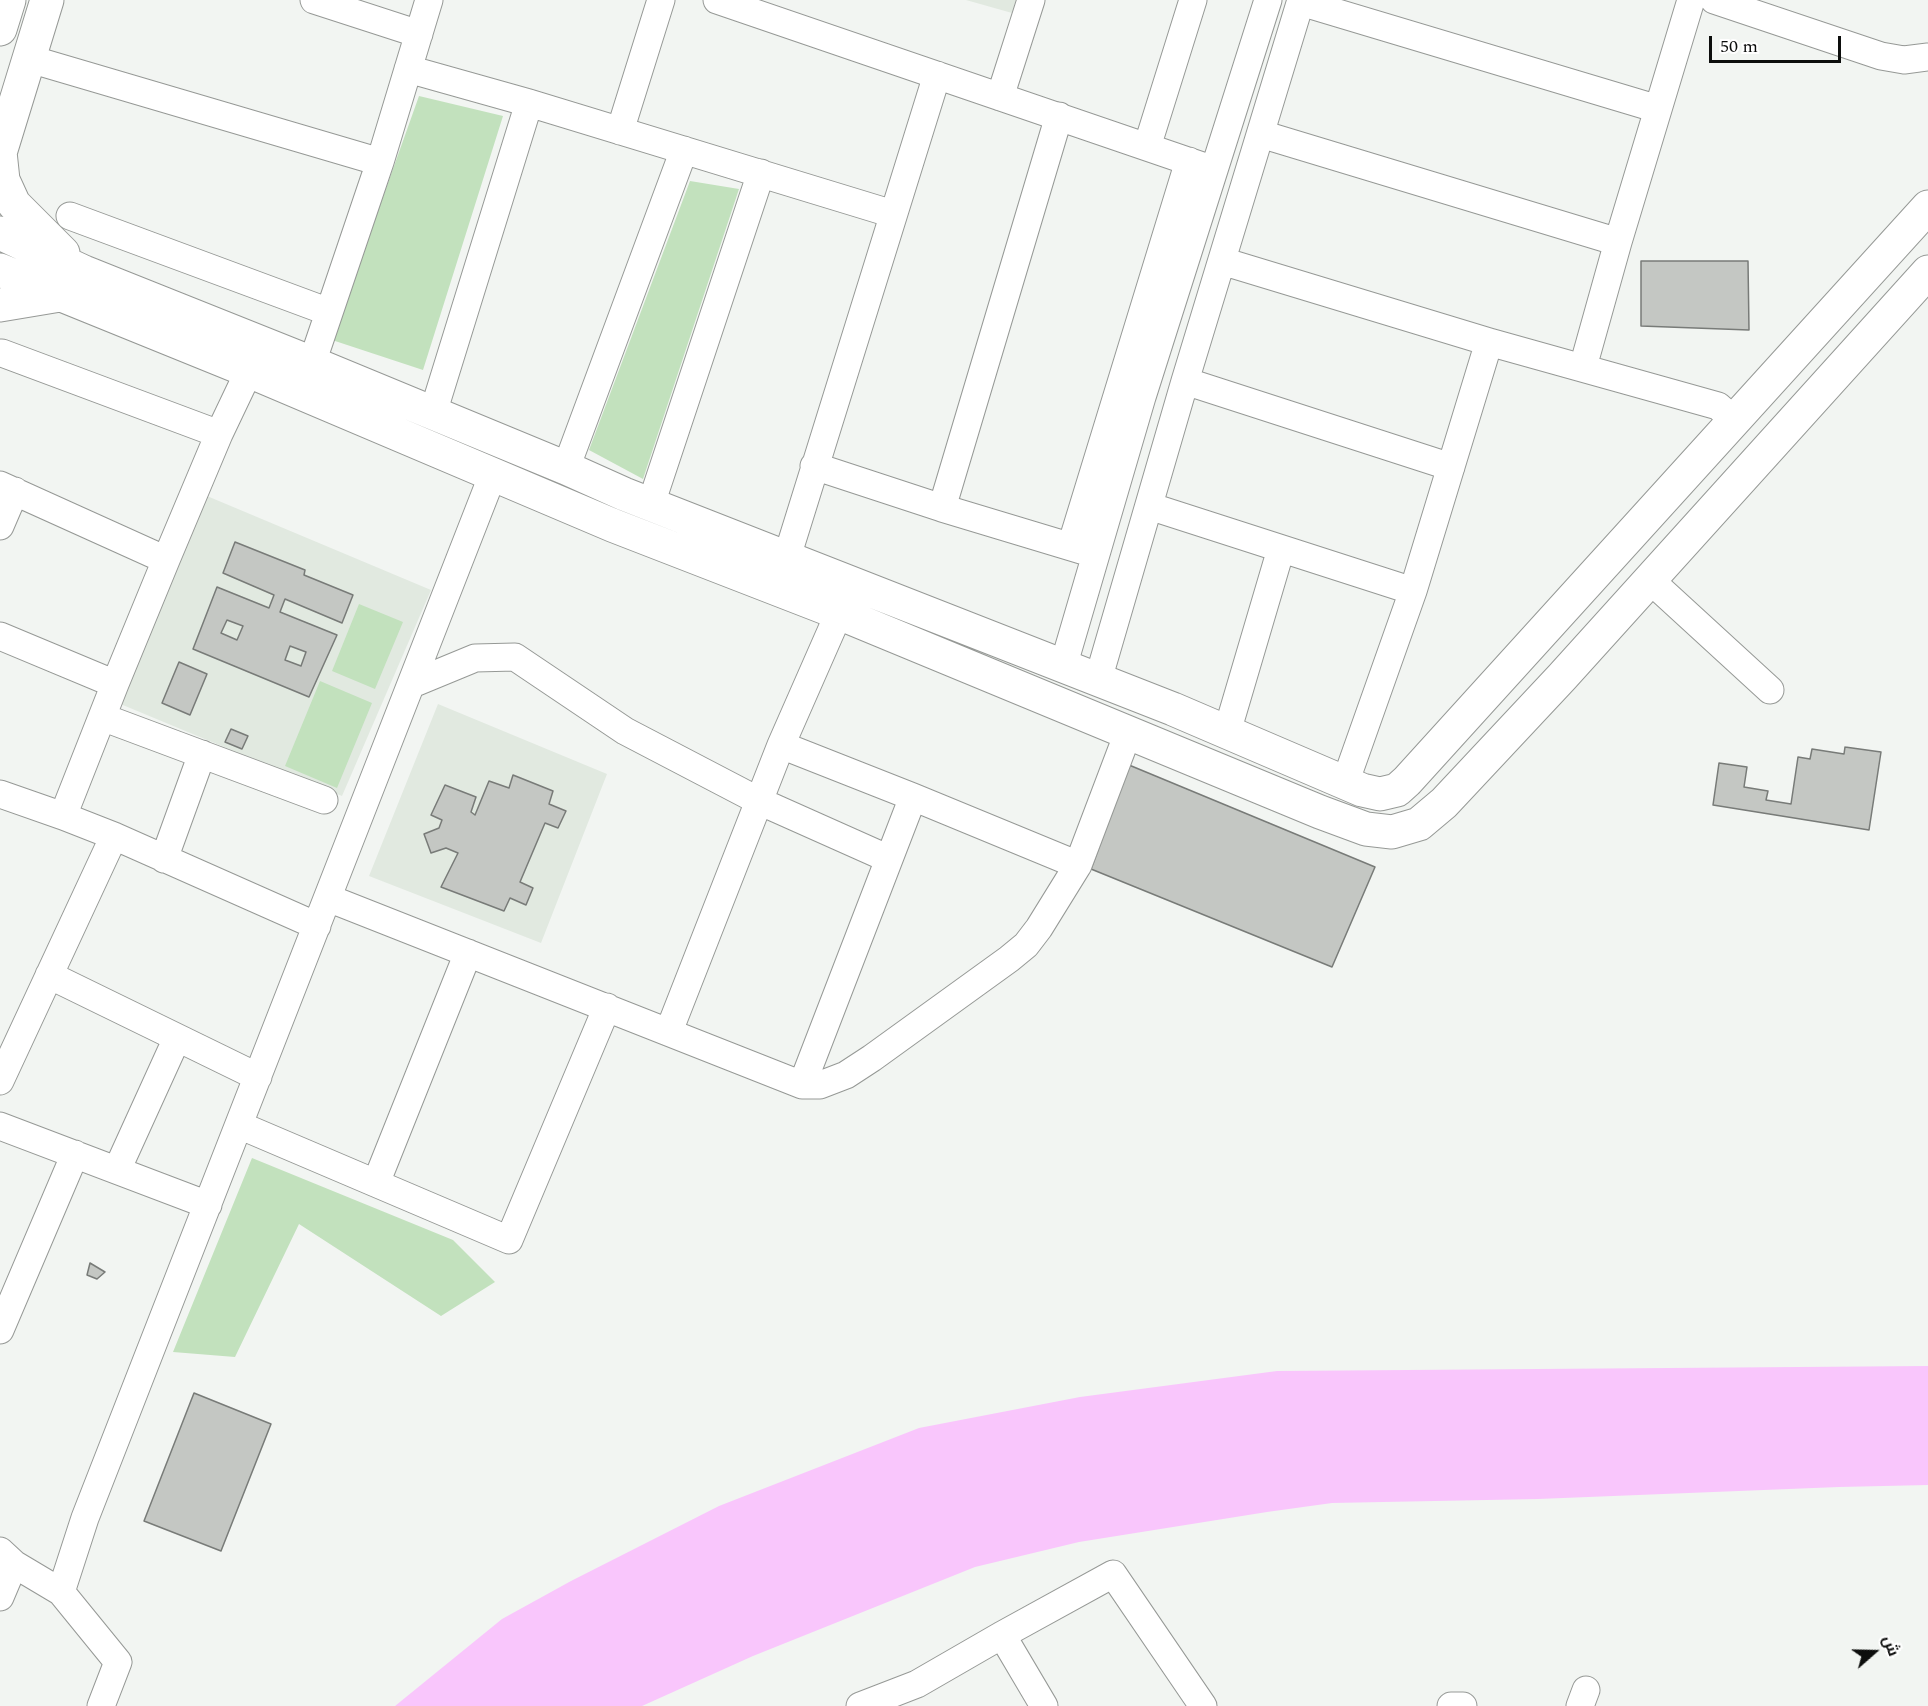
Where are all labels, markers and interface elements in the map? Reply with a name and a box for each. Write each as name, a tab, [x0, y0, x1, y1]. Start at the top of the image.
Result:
scale bar	[1712, 24, 1844, 62]
text: 50 m	[1720, 33, 1758, 60]
north arrow	[1844, 1622, 1904, 1682]
text: ش	[1876, 1632, 1906, 1660]

